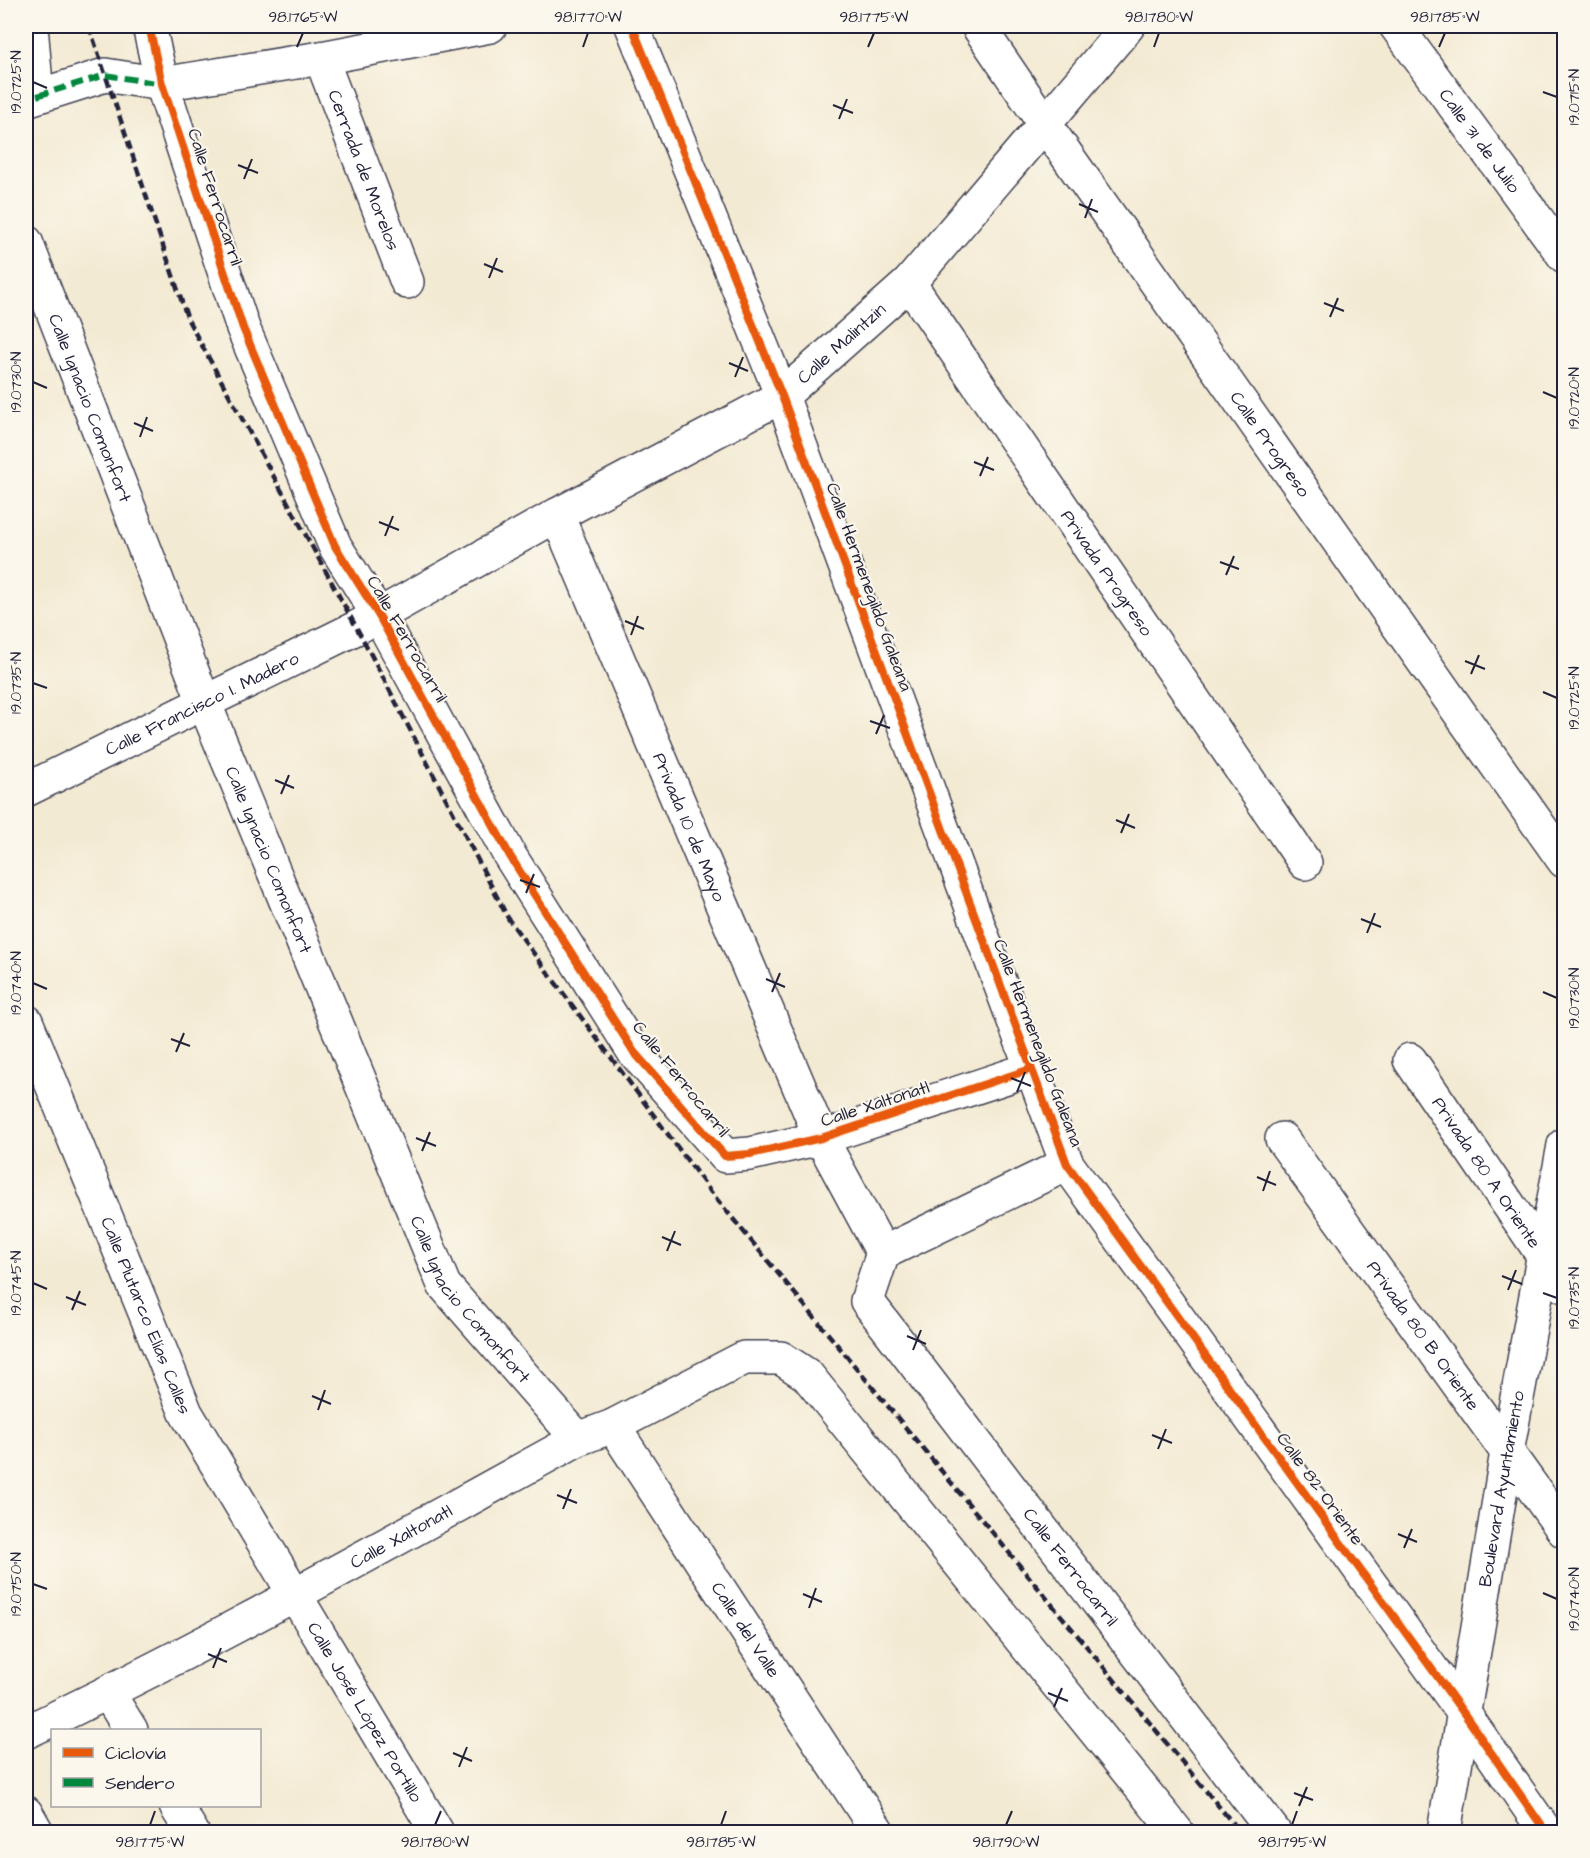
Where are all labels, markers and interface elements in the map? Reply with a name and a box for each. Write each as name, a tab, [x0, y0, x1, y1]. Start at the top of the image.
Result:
text: 98.1765°W	[269, 7, 337, 28]
text: 98.1770°W	[554, 7, 622, 28]
text: 98.1775°W	[840, 7, 908, 28]
text: 98.1780°W	[1125, 7, 1193, 28]
text: 98.1785°W	[1410, 7, 1480, 28]
text: 19.0725°N	[6, 50, 27, 114]
text: 19.0715°N	[1564, 69, 1585, 125]
street label: Calle 31 de Julio	[1433, 83, 1526, 198]
street label: Cerrada de Morelos	[322, 86, 406, 254]
street label: Calle Ferrocarril	[181, 125, 249, 269]
street label: Calle Malintzin	[791, 297, 891, 390]
street label: Calle Ignacio Comonfort	[42, 310, 138, 507]
text: 19.0730°N	[6, 351, 27, 413]
text: 19.0720°N	[1564, 367, 1585, 429]
street label: Calle Progreso	[1224, 386, 1316, 502]
street label: Calle Hermenegildo Galeana	[819, 479, 918, 695]
street label: Privada Progreso	[1055, 505, 1159, 641]
street label: Calle Ferrocarril	[361, 571, 454, 707]
street label: Calle Francisco I. Madero	[101, 646, 303, 762]
text: 19.0735°N	[6, 652, 27, 714]
text: 19.0725°N	[1564, 666, 1585, 730]
street label: Privada 10 de Mayo	[647, 749, 732, 905]
street label: Calle Ignacio Comonfort	[219, 763, 319, 958]
street label: Calle Hermenegildo Galeana	[986, 936, 1089, 1151]
text: 19.0740°N	[6, 951, 27, 1015]
text: 19.0730°N	[1564, 967, 1585, 1029]
street label: Calle Ferrocarril	[626, 1016, 736, 1142]
street label: Calle Xaltonatl	[817, 1075, 933, 1133]
street label: Privada 80 A Oriente	[1426, 1092, 1547, 1253]
street label: Calle Ignacio Comonfort	[404, 1212, 537, 1389]
street label: Calle Plutarco Elías Calles	[95, 1213, 198, 1418]
text: 19.0745°N	[6, 1251, 27, 1315]
street label: Privada 80 B Oriente	[1361, 1255, 1486, 1416]
text: 19.0735°N	[1564, 1267, 1585, 1329]
street label: Boulevard Ayuntamiento	[1472, 1389, 1531, 1589]
street label: Calle 82 Oriente	[1270, 1427, 1370, 1551]
street label: Calle Xaltonatl	[345, 1498, 457, 1575]
street label: Calle Ferrocarril	[1017, 1503, 1124, 1631]
text: 19.0750°N	[6, 1552, 27, 1616]
text: 19.0740°N	[1564, 1567, 1585, 1631]
street label: Calle del Valle	[705, 1577, 786, 1682]
street label: Calle José López Portillo	[301, 1617, 429, 1807]
legend	[51, 1729, 261, 1807]
text: Ciclovía	[105, 1741, 166, 1766]
text: Sendero	[105, 1771, 174, 1796]
text: 98.1775°W	[116, 1832, 184, 1853]
text: 98.1780°W	[401, 1832, 469, 1853]
text: 98.1785°W	[686, 1832, 756, 1853]
text: 98.1790°W	[973, 1832, 1039, 1853]
text: 98.1795°W	[1258, 1832, 1326, 1853]

